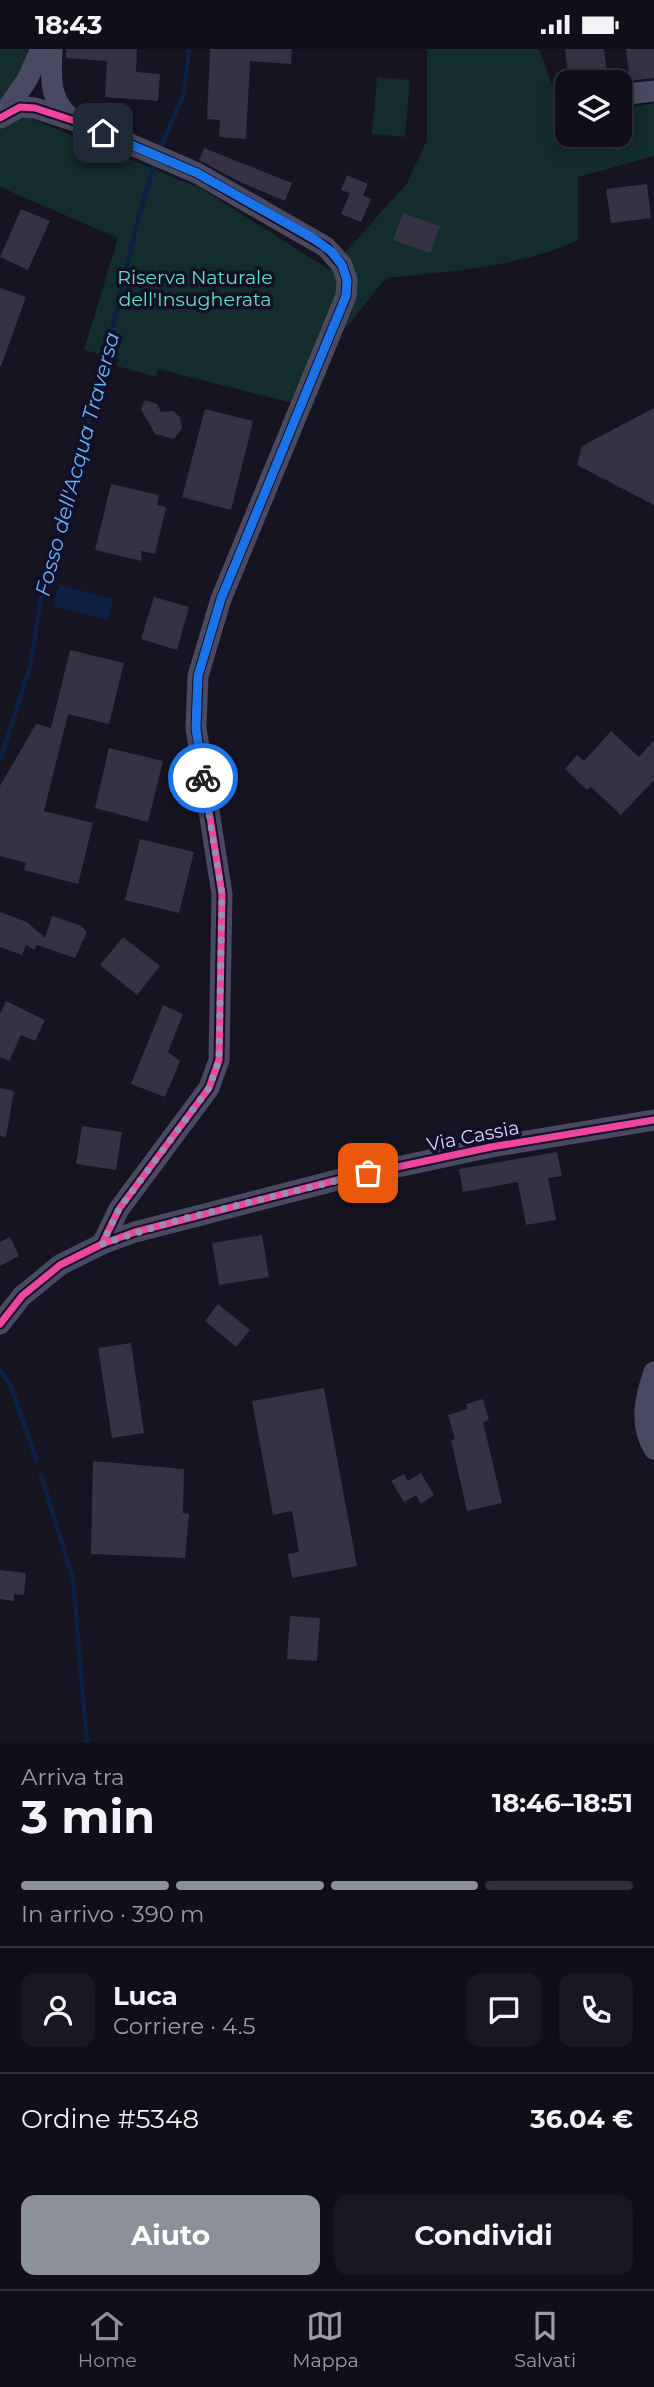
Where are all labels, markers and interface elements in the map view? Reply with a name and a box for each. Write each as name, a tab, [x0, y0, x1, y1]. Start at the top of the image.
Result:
text: 18:43	[35, 9, 102, 41]
map controls	[555, 70, 632, 147]
button: layers	[555, 70, 632, 147]
pin	[73, 103, 133, 163]
icon: home	[84, 114, 122, 152]
park label: Riserva Naturale dell'Insugherata	[117, 266, 273, 311]
water label: Fosso dell'Acqua Traversa	[30, 329, 124, 599]
courier	[168, 743, 238, 813]
icon: bike	[184, 759, 222, 797]
street label: Via Cassia	[425, 1116, 521, 1156]
pin	[338, 1143, 398, 1203]
icon: bag	[349, 1154, 387, 1192]
text: Arriva tra	[21, 1763, 125, 1791]
text: 18:46–18:51	[492, 1787, 633, 1819]
text: 3 min	[21, 1788, 155, 1845]
text: In arrivo · 390 m	[21, 1900, 204, 1928]
button: person	[21, 1973, 95, 2047]
button: chat	[467, 1973, 541, 2047]
button: phone	[559, 1973, 633, 2047]
text: Luca	[113, 1980, 178, 2012]
text: Corriere · 4.5	[113, 2012, 256, 2040]
text: Ordine #5348	[21, 2103, 199, 2135]
text: 36.04 €	[530, 2103, 633, 2135]
button: Aiuto	[21, 2195, 320, 2275]
button: Condividi	[334, 2195, 633, 2275]
tab: Home	[78, 2307, 137, 2372]
tab: Mappa	[292, 2307, 359, 2372]
tab: Salvati	[514, 2307, 576, 2372]

